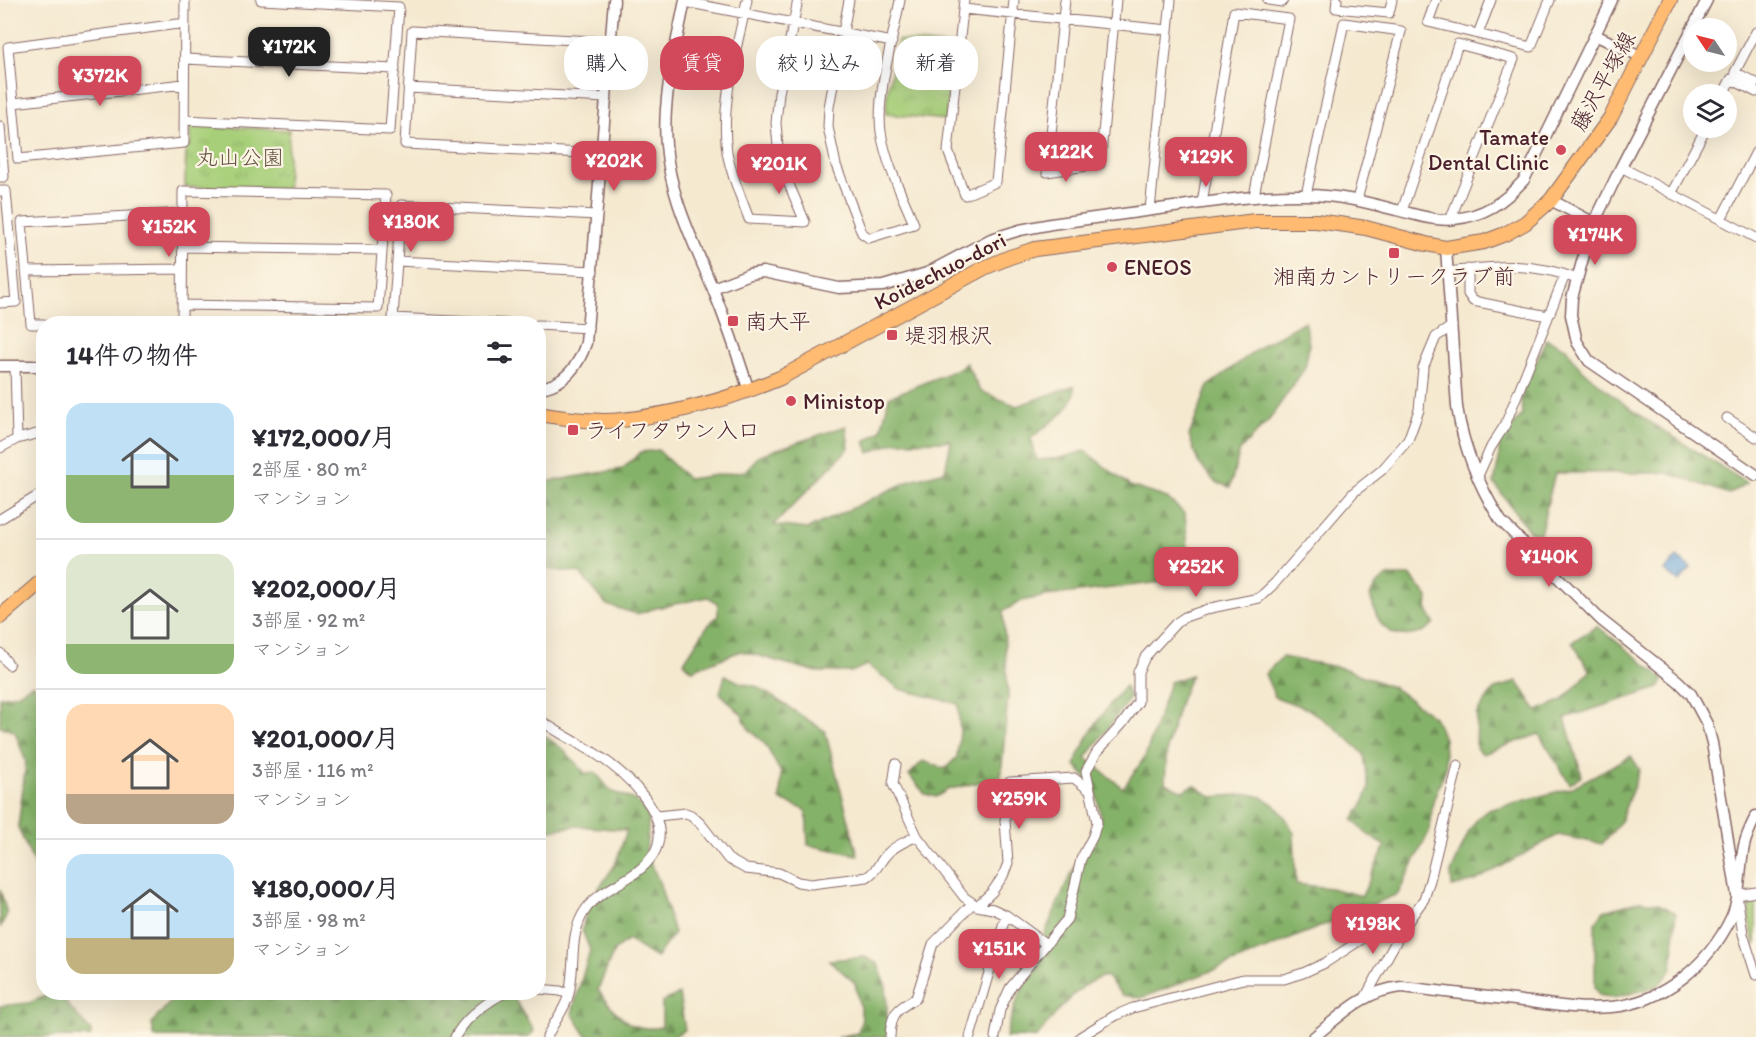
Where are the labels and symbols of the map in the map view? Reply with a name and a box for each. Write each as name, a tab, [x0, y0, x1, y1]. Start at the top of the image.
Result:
north arrow	[1683, 18, 1737, 72]
street label: 藤沢平塚線	[1565, 26, 1641, 136]
pin: ¥172K	[247, 27, 331, 78]
pin: ¥372K	[58, 56, 142, 107]
place label: Tamate Dental Clinic	[1428, 124, 1549, 176]
pin: ¥122K	[1024, 132, 1108, 183]
pin: ¥129K	[1164, 137, 1248, 188]
pin: ¥202K	[572, 141, 656, 192]
marker: Tamate Dental Clinic	[1554, 143, 1568, 157]
park label: 丸山公園	[196, 144, 284, 171]
pin: ¥201K	[737, 144, 821, 195]
pin: ¥180K	[369, 202, 453, 253]
pin: ¥152K	[127, 207, 211, 258]
pin: ¥174K	[1553, 215, 1637, 266]
street label: Koidechuo-dori	[869, 226, 1011, 316]
marker: 湘南カントリークラブ前	[1387, 246, 1401, 260]
place label: ENEOS	[1124, 254, 1192, 281]
marker: ENEOS	[1105, 260, 1119, 274]
place label: 湘南カントリークラブ前	[1273, 263, 1515, 290]
place label: 南大平	[745, 308, 811, 335]
marker: 南大平	[726, 314, 740, 328]
place label: 堤羽根沢	[904, 322, 992, 349]
marker: 堤羽根沢	[885, 328, 899, 342]
place label: Ministop	[803, 388, 885, 415]
marker: Ministop	[784, 394, 798, 408]
place label: ライフタウン入口	[585, 417, 760, 444]
marker: ライフタウン入口	[566, 423, 580, 437]
pin: ¥140K	[1507, 537, 1591, 588]
pin: ¥252K	[1154, 547, 1238, 598]
pin: ¥259K	[977, 779, 1061, 830]
pin: ¥198K	[1331, 904, 1415, 955]
pin: ¥151K	[957, 929, 1041, 980]

